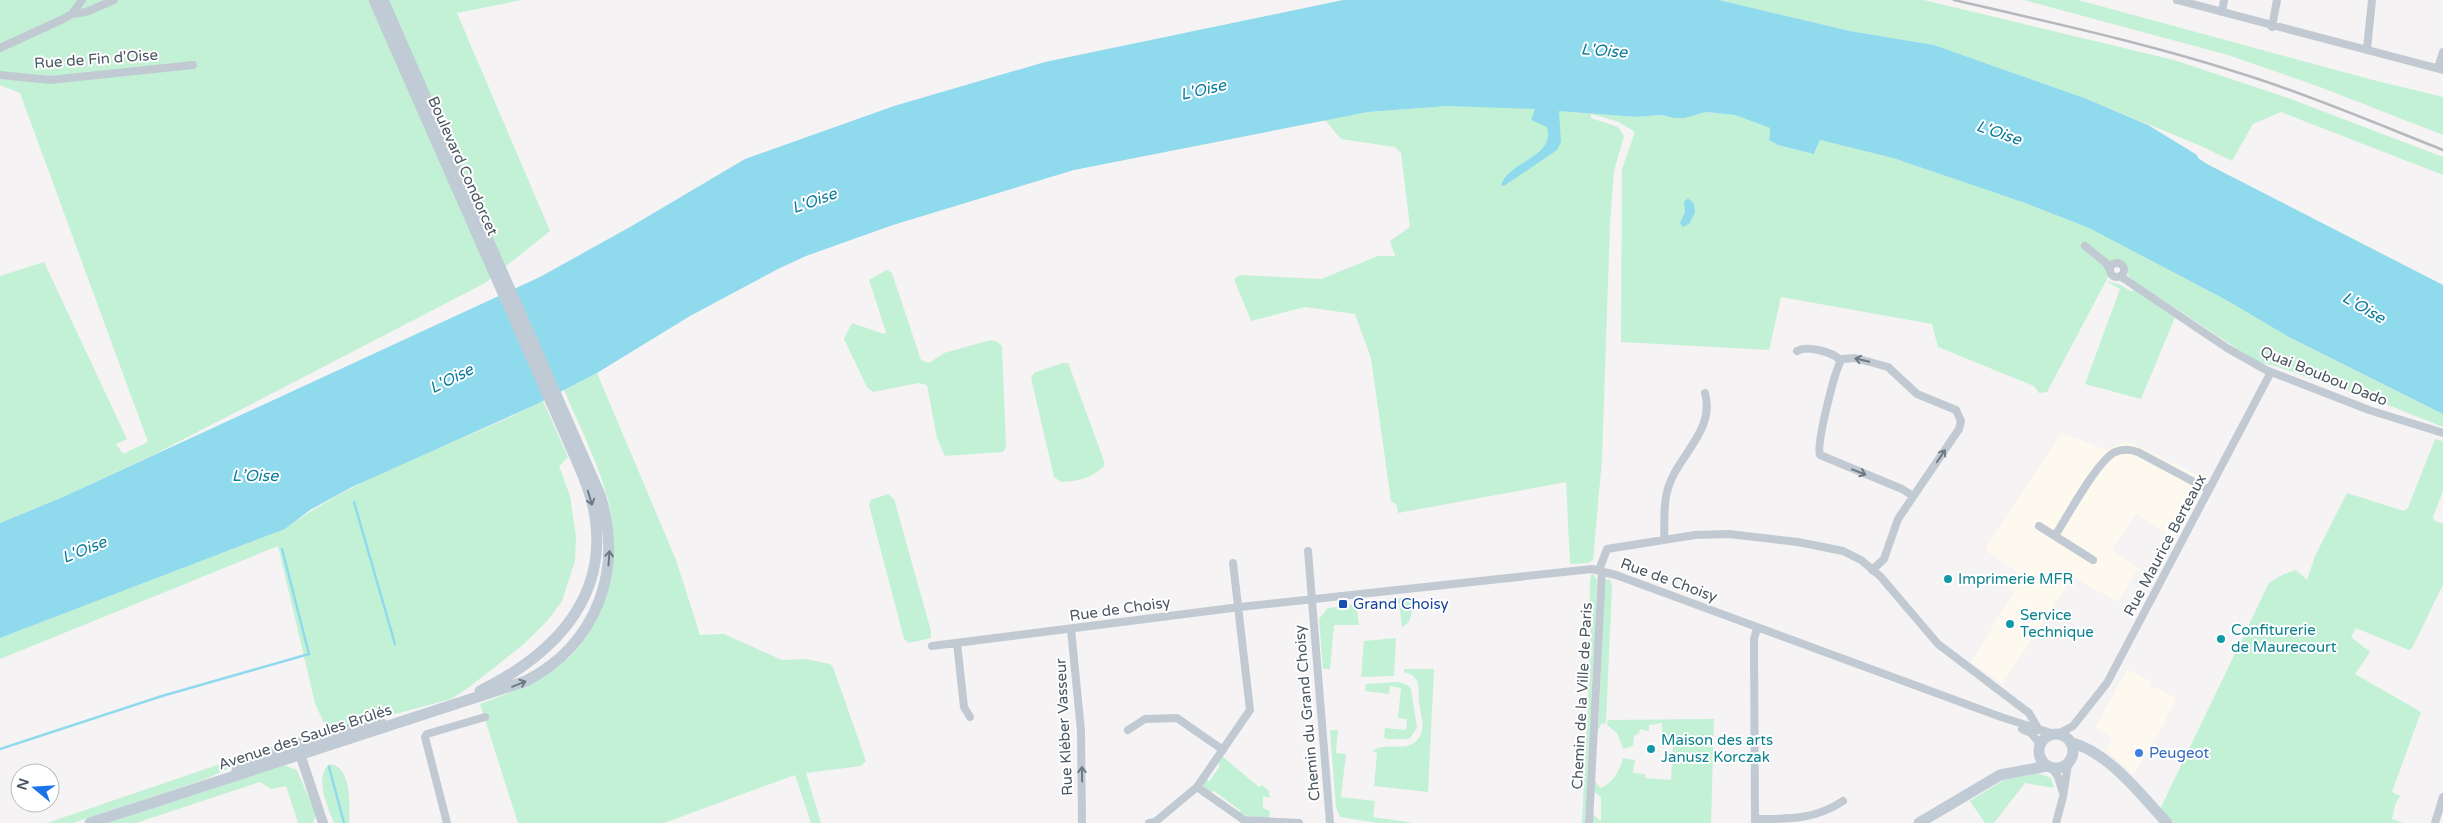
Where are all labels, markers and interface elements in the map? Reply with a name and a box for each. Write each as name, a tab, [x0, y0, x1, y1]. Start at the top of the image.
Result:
water label: L'Oise	[1580, 39, 1629, 63]
street label: Rue de Fin d'Oise	[33, 46, 159, 72]
water label: L'Oise	[1178, 75, 1229, 105]
street label: Boulevard Condorcet	[424, 94, 502, 239]
water label: L'Oise	[1974, 116, 2025, 150]
water label: L'Oise	[789, 183, 840, 218]
water label: L'Oise	[2338, 288, 2389, 329]
street label: Quai Boubou Dado	[2258, 342, 2390, 410]
one-way arrow	[1854, 355, 1870, 364]
water label: L'Oise	[426, 359, 477, 398]
one-way arrow	[1935, 449, 1946, 463]
water label: L’Oise	[232, 466, 279, 486]
one-way arrow	[1851, 468, 1866, 477]
street label: Rue Maurice Berteaux	[2120, 471, 2210, 619]
one-way arrow	[586, 489, 596, 505]
water label: L'Oise	[59, 532, 110, 568]
one-way arrow	[604, 551, 614, 567]
street label: Rue de Choisy	[1618, 554, 1720, 606]
place label: Imprimerie MFR	[1958, 570, 2073, 588]
marker: Imprimerie MFR	[1942, 573, 1954, 585]
street label: Rue de Choisy	[1068, 593, 1172, 625]
place label: Grand Choisy	[1353, 595, 1449, 613]
marker: Grand Choisy	[1337, 598, 1349, 610]
street label: Chemin de la Ville de Paris	[1568, 602, 1596, 790]
place label: Service Technique	[2020, 606, 2094, 641]
marker: Service Technique	[2004, 618, 2016, 630]
place label: Confiturerie de Maurecourt	[2231, 621, 2337, 656]
street label: Chemin du Grand Choisy	[1290, 624, 1324, 802]
marker: Confiturerie de Maurecourt	[2215, 633, 2227, 645]
street label: Rue Kléber Vasseur	[1051, 657, 1077, 796]
one-way arrow	[511, 679, 526, 688]
street label: Avenue des Saules Brûlés	[216, 700, 394, 774]
place label: Maison des arts Janusz Korczak	[1661, 731, 1773, 766]
marker: Maison des arts Janusz Korczak	[1645, 743, 1657, 755]
place label: Peugeot	[2149, 744, 2210, 762]
marker: Peugeot	[2133, 747, 2145, 759]
north arrow	[10, 763, 60, 813]
one-way arrow	[1077, 767, 1087, 783]
text: N	[13, 776, 33, 792]

